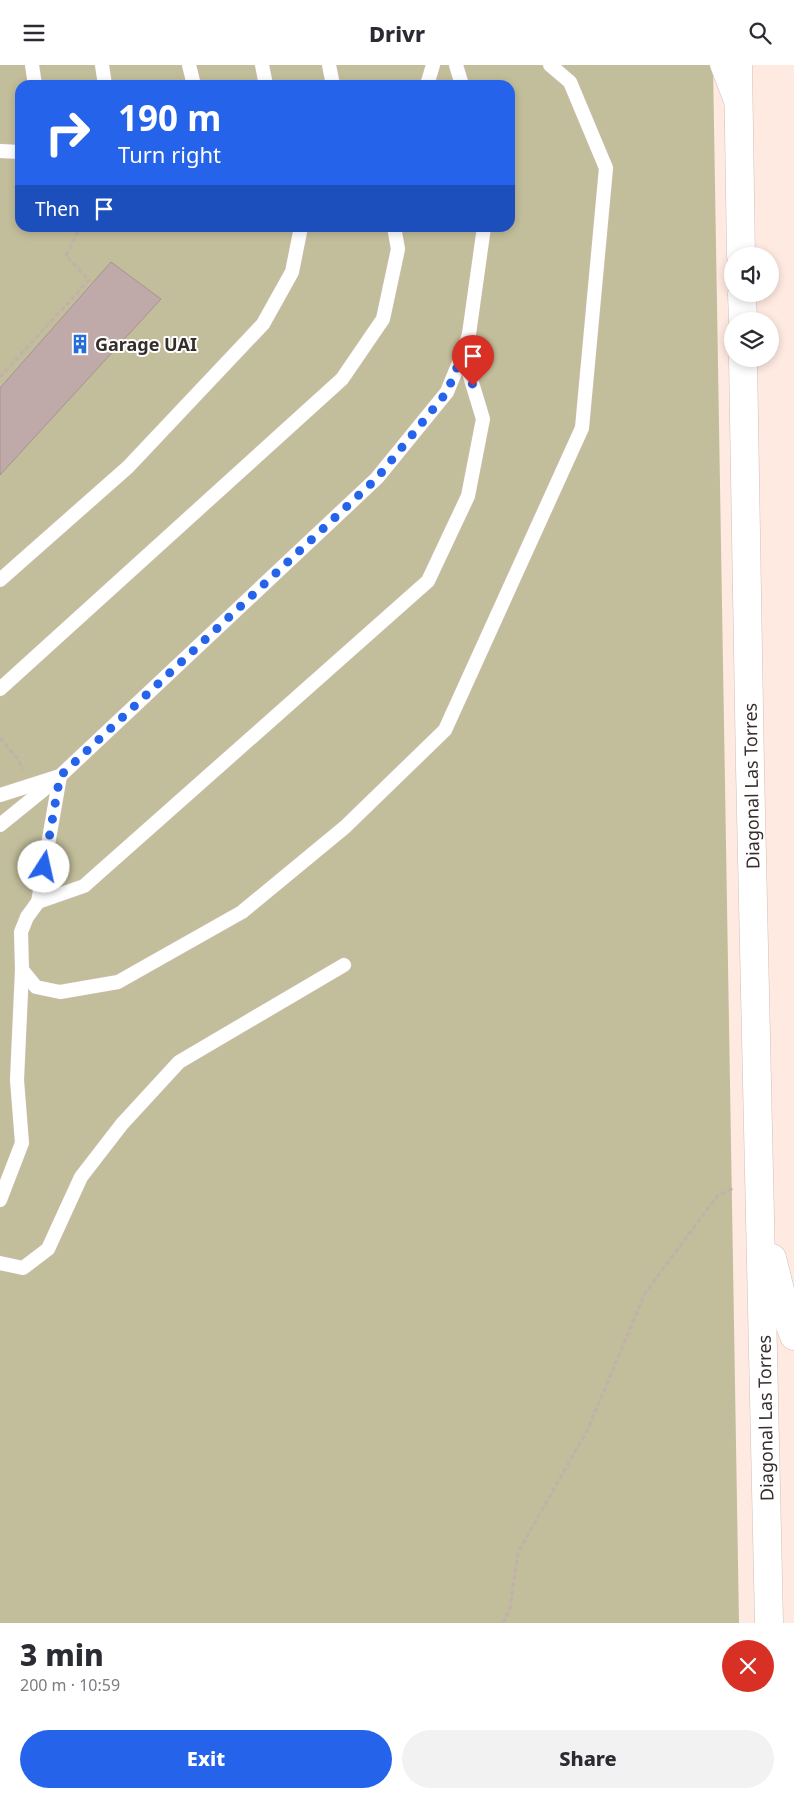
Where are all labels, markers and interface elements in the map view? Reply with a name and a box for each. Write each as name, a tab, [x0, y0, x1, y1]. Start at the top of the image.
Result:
text: Drivr	[369, 18, 425, 48]
icon: menu	[20, 19, 48, 47]
icon: search	[746, 19, 774, 47]
text: 190 m	[118, 94, 221, 141]
icon: right	[35, 100, 100, 165]
text: Turn right	[118, 139, 221, 169]
icon: arrive	[90, 195, 118, 223]
text: Then	[35, 196, 80, 222]
map controls	[724, 247, 779, 367]
button: sound	[724, 247, 779, 302]
button: layers	[724, 312, 779, 367]
place label: Garage UAI	[95, 332, 197, 356]
building icon: Garage UAI	[69, 333, 91, 355]
pin	[452, 335, 494, 386]
icon: arrive	[459, 342, 487, 370]
street label: Diagonal Las Torres	[738, 703, 764, 869]
position arrow	[17, 840, 69, 892]
street label: Diagonal Las Torres	[752, 1335, 778, 1501]
text: 3 min	[20, 1634, 104, 1675]
button: close	[722, 1640, 774, 1692]
text: 200 m · 10:59	[20, 1674, 120, 1696]
button: Exit	[20, 1730, 392, 1788]
button: Share	[402, 1730, 774, 1788]

